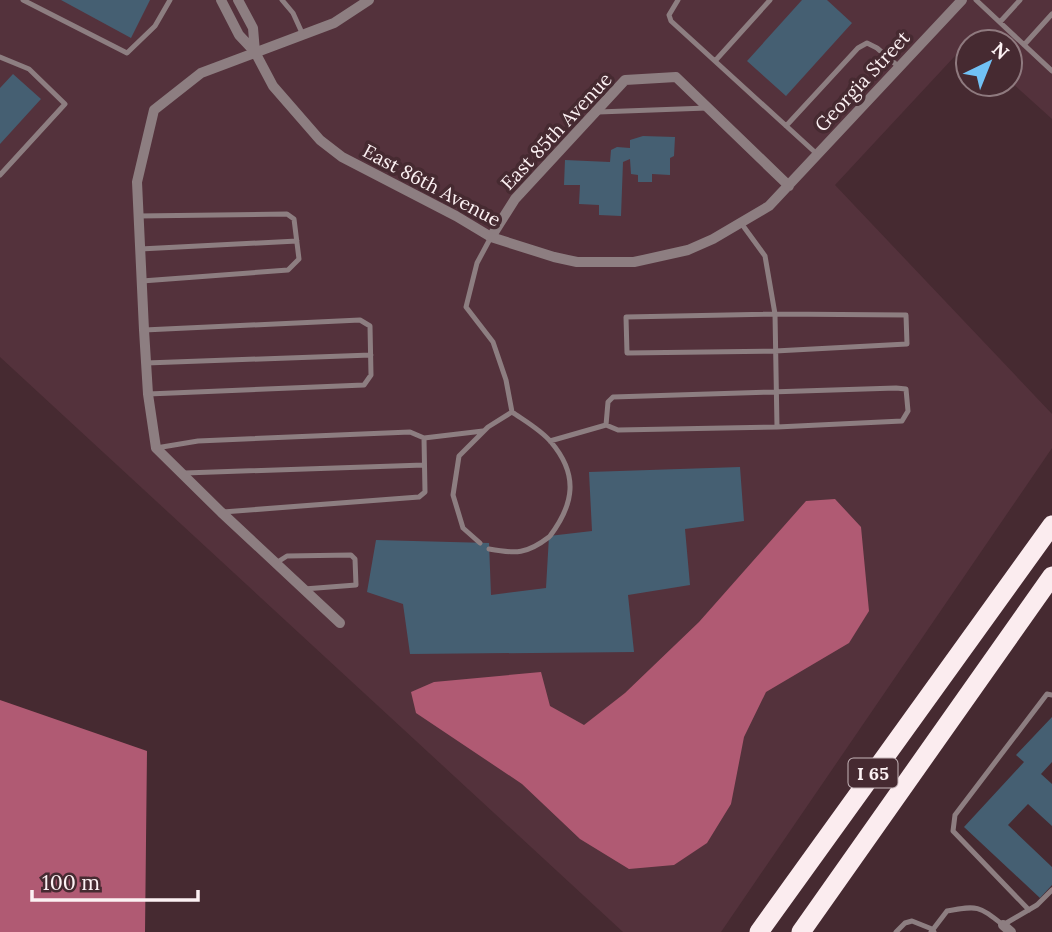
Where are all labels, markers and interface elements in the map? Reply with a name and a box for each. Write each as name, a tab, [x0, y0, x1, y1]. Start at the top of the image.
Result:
street label: Georgia Street	[809, 25, 915, 136]
north arrow	[954, 28, 1024, 98]
text: N	[987, 37, 1014, 65]
street label: East 85th Avenue	[495, 67, 617, 195]
street label: East 86th Avenue	[359, 139, 505, 231]
road number: I 65	[848, 758, 898, 788]
scale bar	[32, 858, 198, 902]
text: 100 m	[42, 869, 100, 896]

